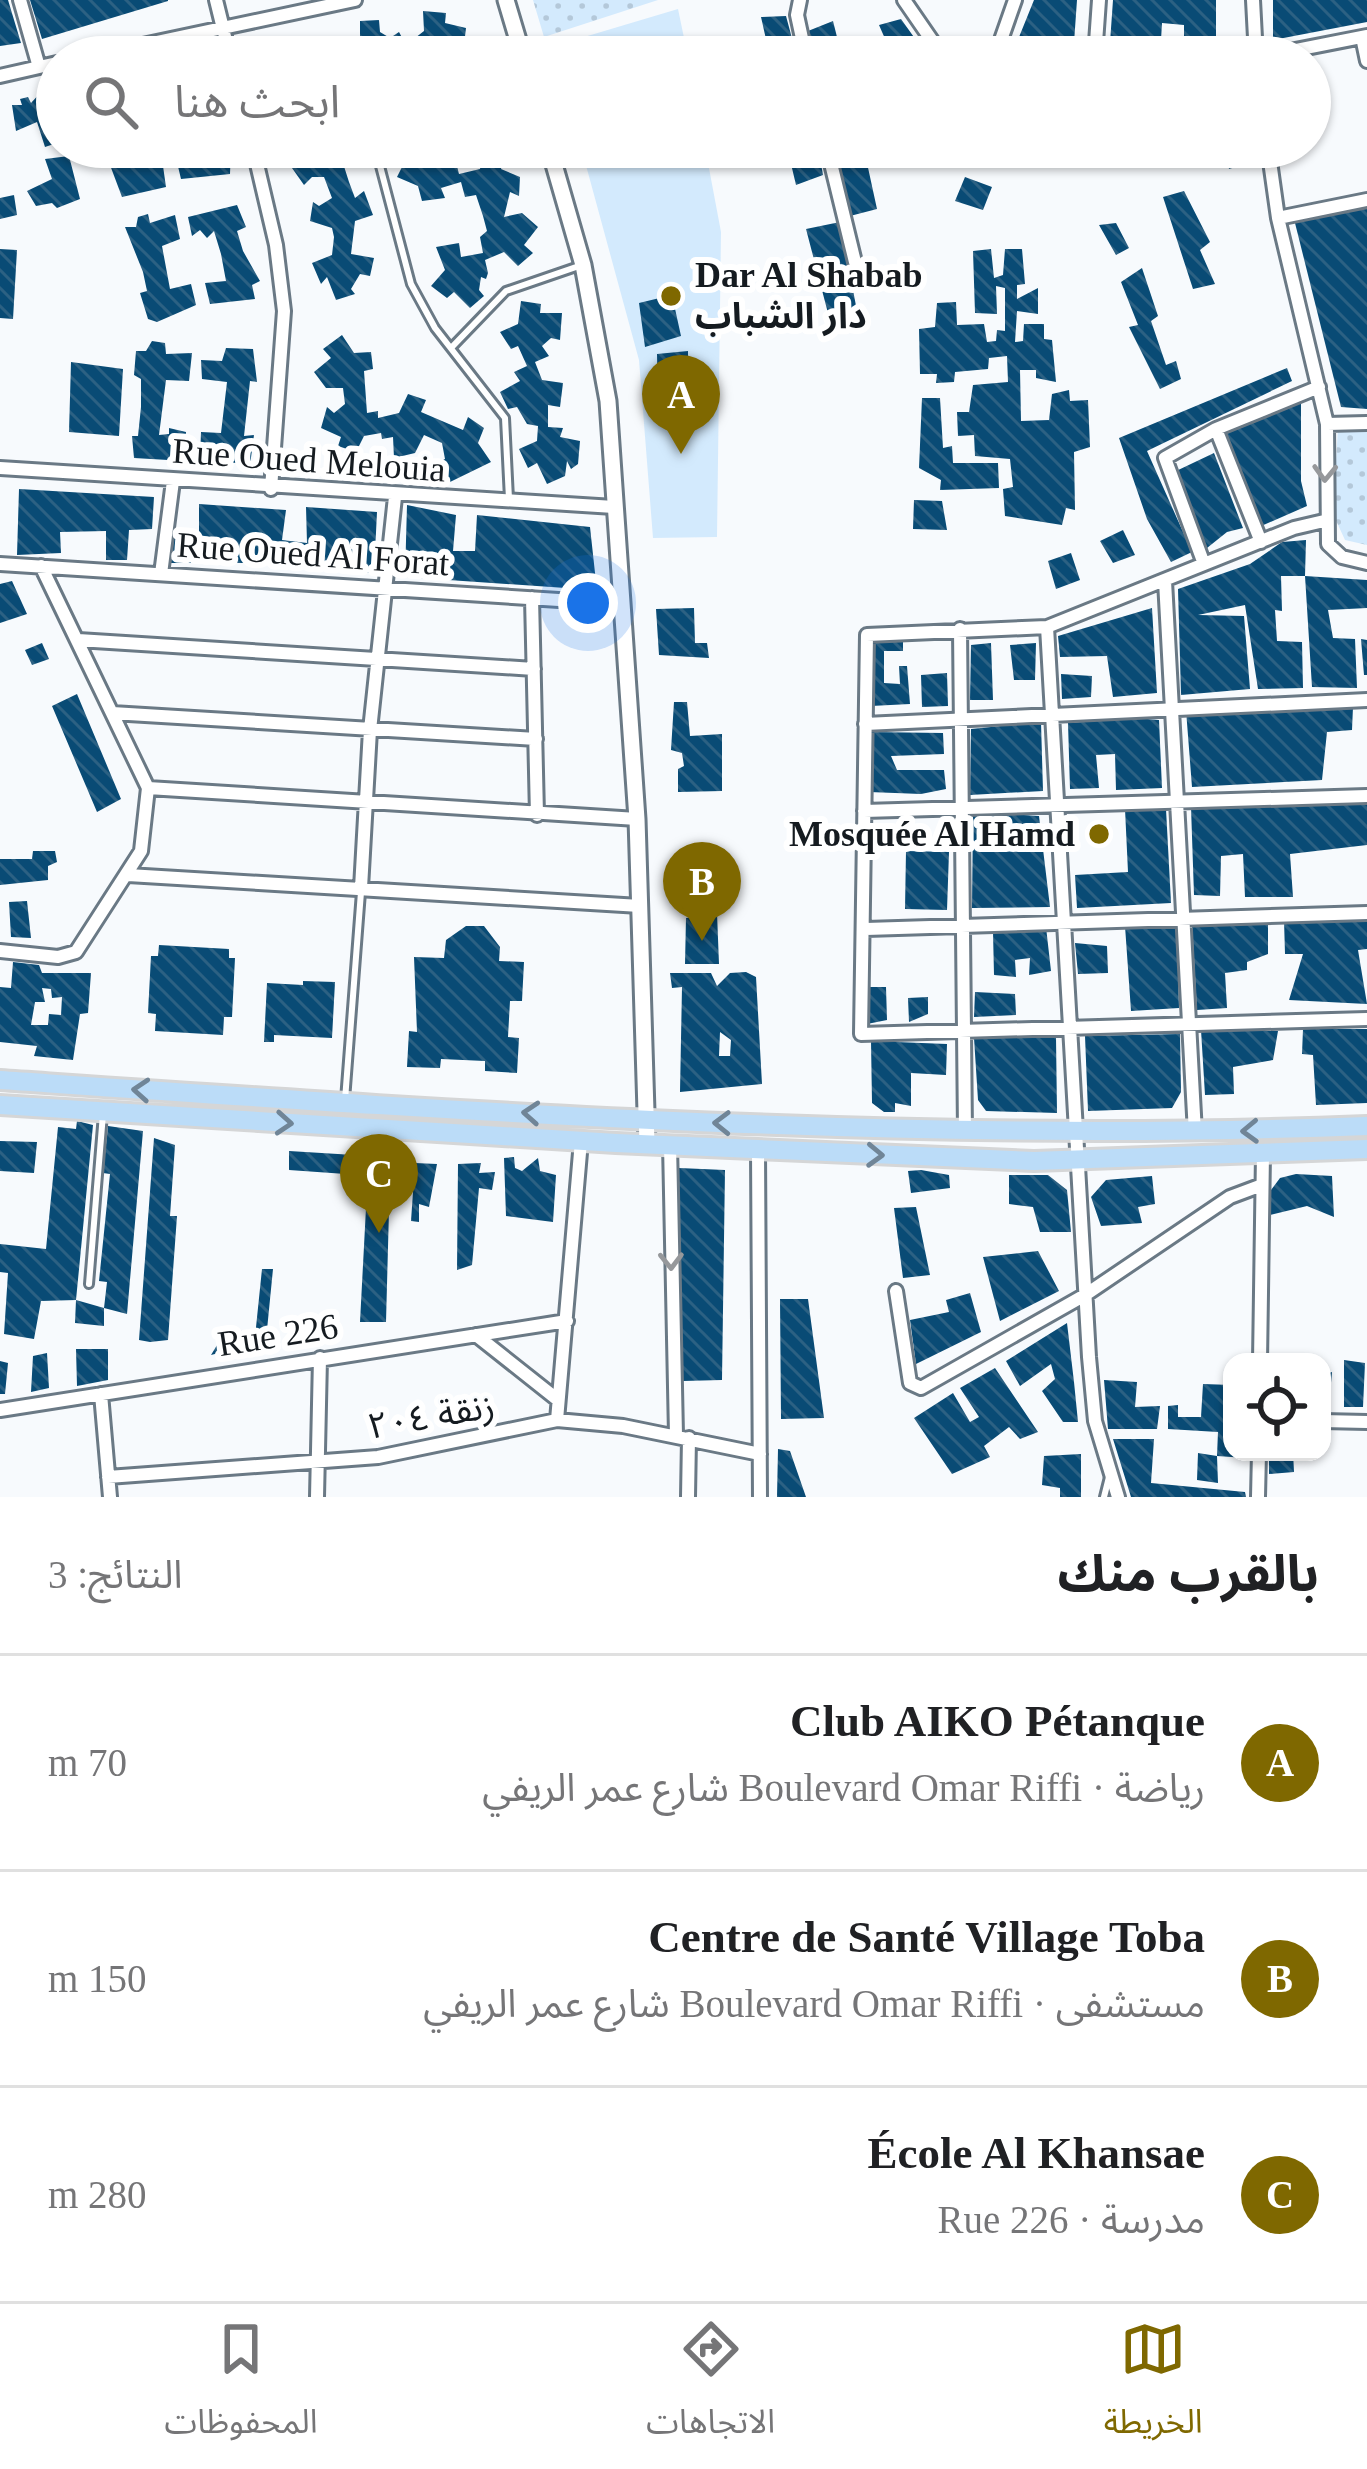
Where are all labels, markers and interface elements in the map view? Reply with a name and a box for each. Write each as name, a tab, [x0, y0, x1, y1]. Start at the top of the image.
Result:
search box	[36, 36, 1331, 168]
icon: search	[78, 69, 144, 135]
text: ابحث هنا	[174, 77, 340, 127]
place label: Dar Al Shabab دار الشباب	[695, 255, 922, 337]
marker: Dar Al Shabab دار الشباب	[658, 283, 684, 309]
pin: A	[642, 355, 720, 454]
street label: Rue Oued Melouia	[171, 430, 447, 490]
one-way arrow	[1313, 464, 1339, 483]
street label: Rue Oued Al Forat	[175, 525, 451, 583]
your location	[558, 573, 618, 633]
place label: Mosquée Al Hamd	[789, 814, 1075, 854]
marker: Mosquée Al Hamd	[1086, 821, 1112, 847]
pin: B	[663, 842, 741, 941]
one-way arrow	[132, 1077, 151, 1103]
one-way arrow	[521, 1100, 540, 1126]
one-way arrow	[275, 1109, 294, 1135]
one-way arrow	[712, 1110, 731, 1136]
one-way arrow	[1240, 1117, 1259, 1143]
pin: C	[340, 1134, 418, 1233]
one-way arrow	[866, 1141, 885, 1167]
one-way arrow	[658, 1253, 684, 1271]
street label: Rue 226	[215, 1306, 341, 1364]
map controls	[1223, 1353, 1331, 1461]
button: locate	[1223, 1353, 1331, 1461]
street label: زنقة ٢٠٤	[365, 1385, 498, 1448]
text: بالقرب منك	[1058, 1546, 1319, 1602]
text: النتائج: 3	[48, 1553, 183, 1596]
text: Club AIKO Pétanque	[790, 1696, 1205, 1746]
text: 70 m	[48, 1741, 127, 1784]
text: A	[1266, 1741, 1294, 1784]
text: رياضة · Boulevard Omar Riffi شارع عمر الريفي	[482, 1766, 1205, 1809]
text: Centre de Santé Village Toba	[648, 1912, 1205, 1962]
text: 150 m	[48, 1957, 147, 2000]
text: B	[1267, 1957, 1293, 2000]
text: مستشفى · Boulevard Omar Riffi شارع عمر الريفي	[423, 1982, 1205, 2025]
text: École Al Khansae	[867, 2128, 1205, 2178]
text: 280 m	[48, 2173, 147, 2216]
text: C	[1266, 2173, 1294, 2216]
text: مدرسة · Rue 226	[938, 2198, 1205, 2241]
tab: المحفوظات	[164, 2316, 318, 2457]
tab: الاتجاهات	[646, 2316, 775, 2457]
tab: الخريطة	[1104, 2316, 1203, 2457]

